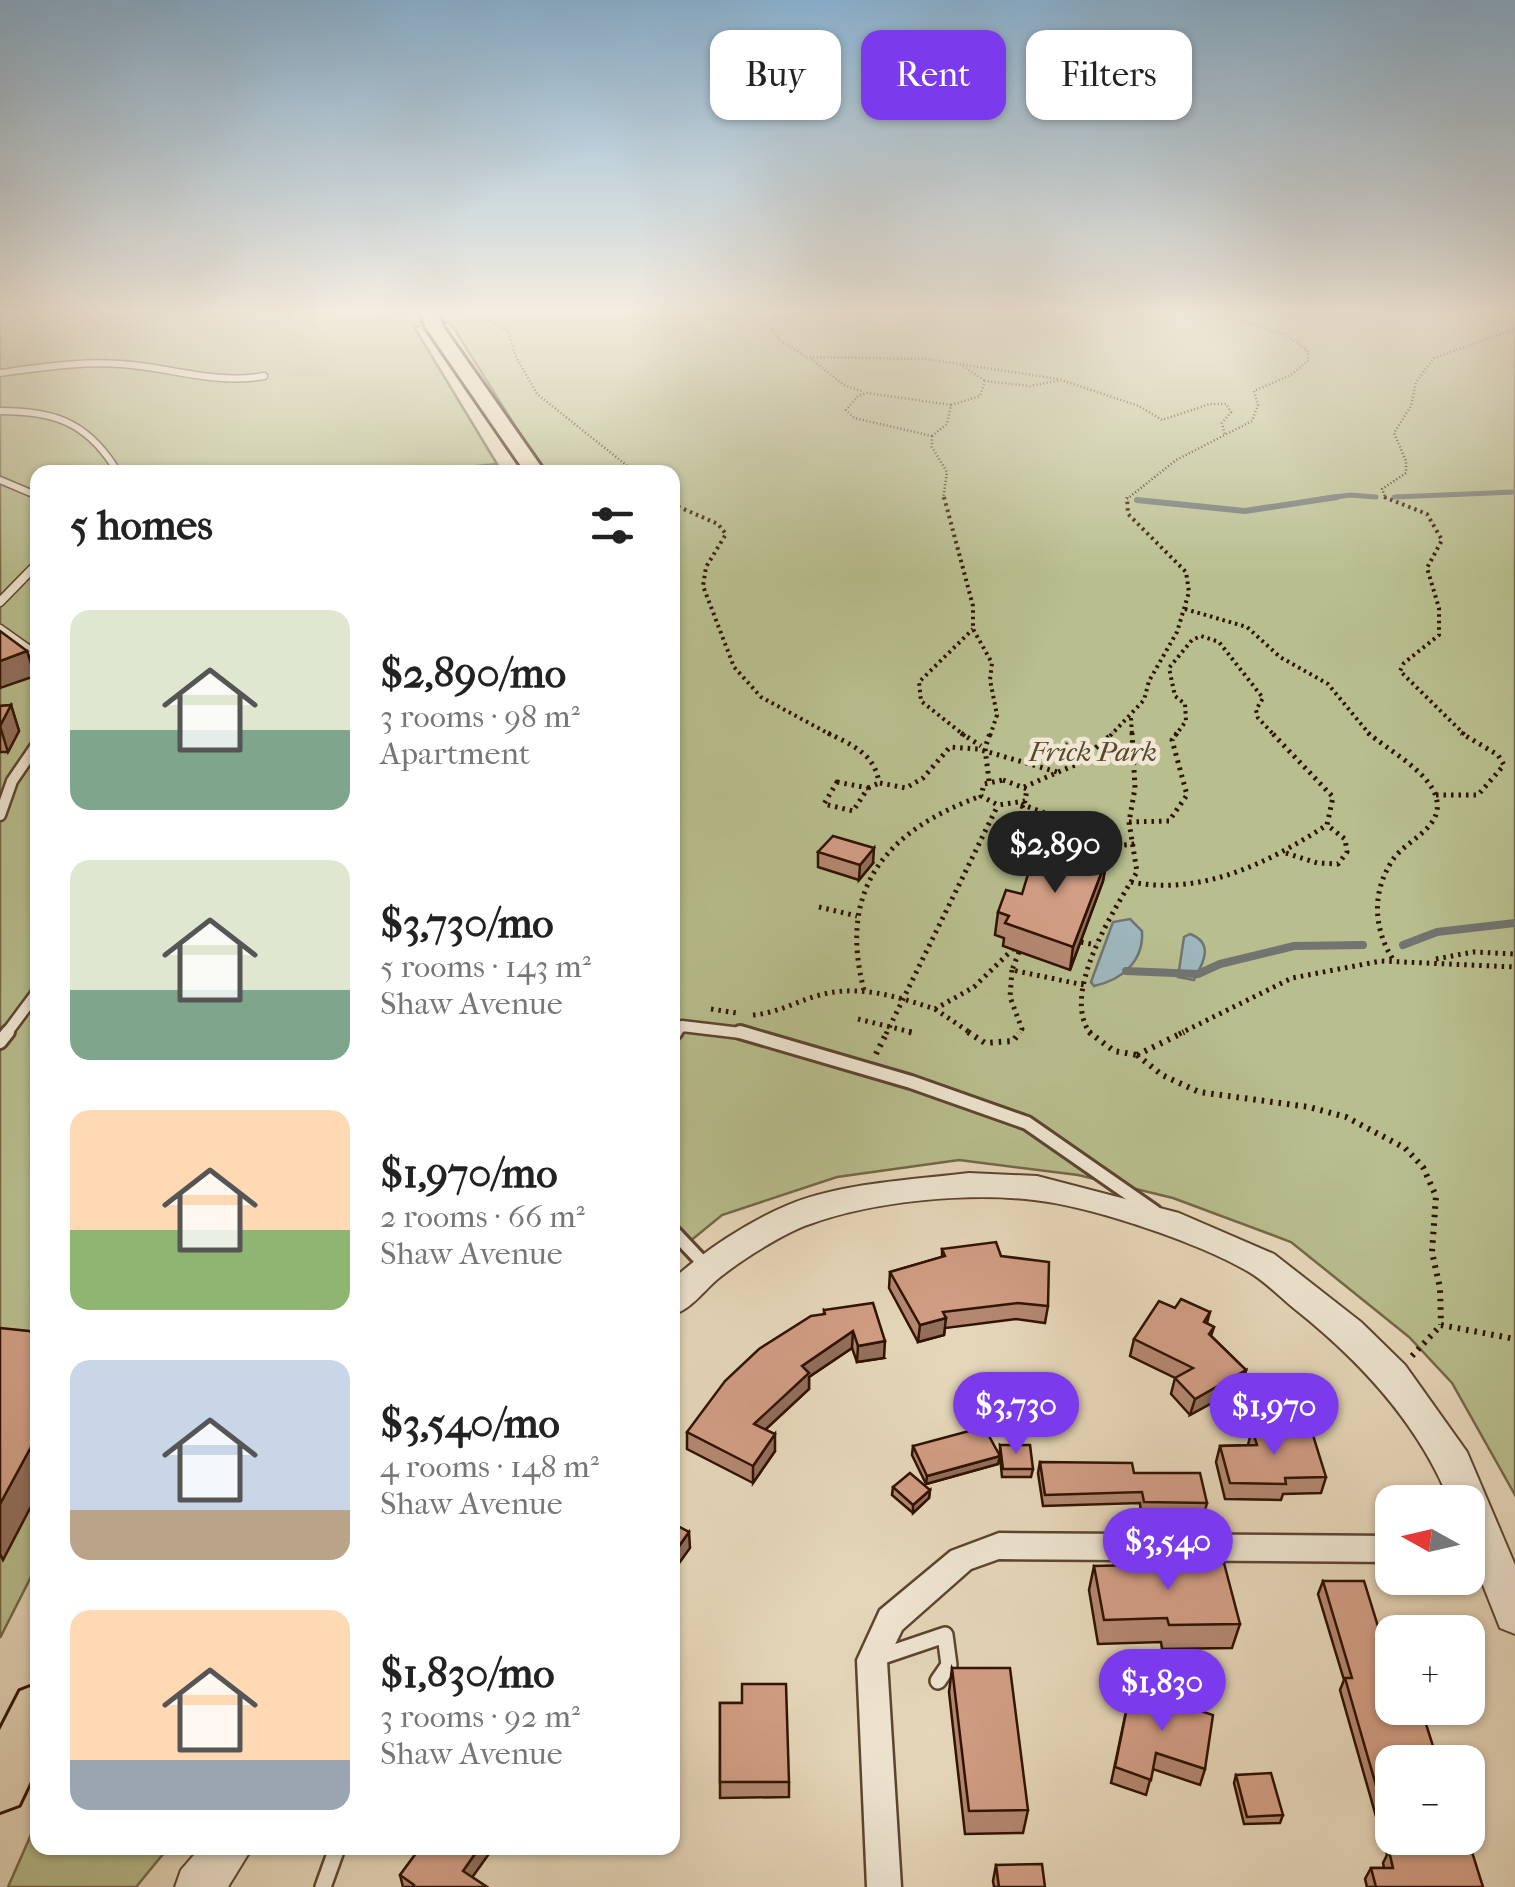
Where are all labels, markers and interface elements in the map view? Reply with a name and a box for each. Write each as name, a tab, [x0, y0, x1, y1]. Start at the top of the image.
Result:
chip: Buy	[710, 30, 841, 120]
chip: Rent	[861, 30, 1006, 120]
chip: Filters	[1026, 30, 1192, 120]
icon: filters	[585, 498, 640, 553]
text: 5 homes	[70, 501, 213, 550]
text: $2,890/mo	[380, 649, 566, 698]
icon: home	[150, 650, 270, 770]
text: 3 rooms · 98 m²	[380, 698, 580, 735]
text: Apartment	[380, 735, 530, 772]
park label: Frick Park	[1028, 735, 1157, 768]
pin: $2,890	[974, 811, 1136, 896]
text: $2,890	[1009, 825, 1101, 862]
text: $3,730/mo	[380, 899, 554, 948]
icon: home	[150, 900, 270, 1020]
text: 5 rooms · 143 m²	[380, 948, 591, 985]
text: Shaw Avenue	[380, 985, 563, 1022]
text: $1,970/mo	[380, 1149, 558, 1198]
icon: home	[150, 1150, 270, 1270]
text: 2 rooms · 66 m²	[380, 1198, 585, 1235]
text: Shaw Avenue	[380, 1235, 563, 1272]
pin: $3,730	[935, 1372, 1097, 1457]
pin: $1,970	[1193, 1373, 1355, 1458]
text: $3,730	[975, 1386, 1057, 1423]
text: $1,970	[1232, 1387, 1316, 1424]
text: $3,540/mo	[380, 1399, 560, 1448]
icon: home	[150, 1400, 270, 1520]
text: 4 rooms · 148 m²	[380, 1448, 599, 1485]
text: Shaw Avenue	[380, 1485, 563, 1522]
north arrow	[1375, 1485, 1485, 1595]
map controls	[1375, 1485, 1485, 1855]
pin: $3,540	[1087, 1508, 1249, 1593]
text: $3,540	[1125, 1522, 1211, 1559]
button: +	[1375, 1615, 1485, 1725]
text: $1,830/mo	[380, 1649, 555, 1698]
pin: $1,830	[1081, 1649, 1243, 1734]
icon: home	[150, 1650, 270, 1770]
text: $1,830	[1121, 1663, 1203, 1700]
text: 3 rooms · 92 m²	[380, 1698, 580, 1735]
text: Shaw Avenue	[380, 1735, 563, 1772]
button: −	[1375, 1745, 1485, 1855]

